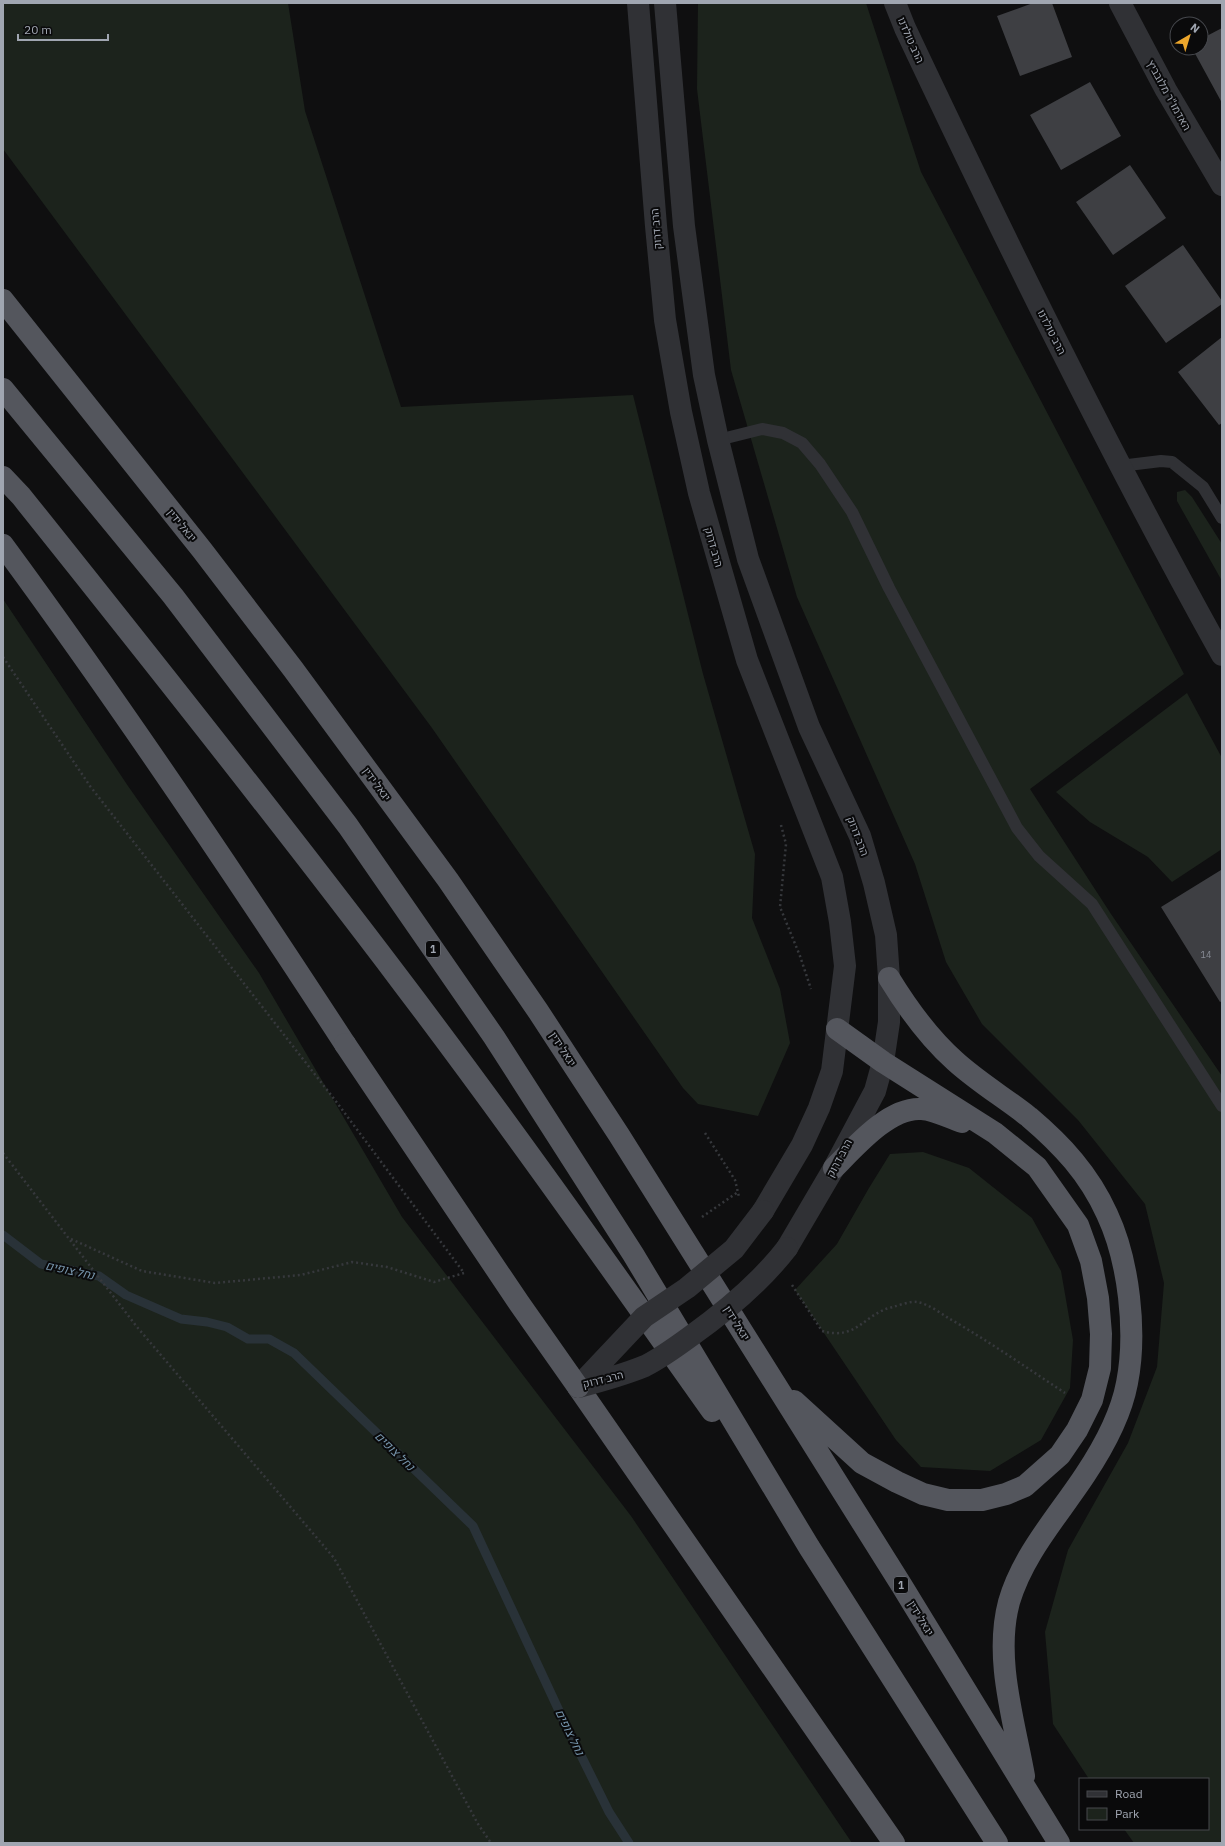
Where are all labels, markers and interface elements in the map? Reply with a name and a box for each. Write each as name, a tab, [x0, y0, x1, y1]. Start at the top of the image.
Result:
street label: הרב טולדנו	[895, 15, 927, 65]
scale bar	[18, 16, 108, 42]
north arrow	[1169, 16, 1209, 56]
text: N	[1188, 20, 1203, 36]
text: 20 m	[24, 22, 52, 37]
street label: האדמו"ר מלובביץ	[1144, 57, 1194, 133]
street label: הרב דרוק	[647, 208, 665, 250]
street label: הרב טולדנו	[1035, 307, 1069, 357]
street label: יגאל ידין	[164, 506, 200, 544]
street label: הרב דרוק	[702, 525, 726, 569]
street label: יגאל ידין	[360, 764, 394, 804]
street label: הרב דרוק	[844, 814, 872, 858]
road number: 1	[426, 941, 440, 957]
house number: 14	[1201, 949, 1211, 960]
street label: יגאל ידין	[547, 1029, 579, 1069]
street label: הרב דרוק	[823, 1136, 855, 1180]
water label: נחל צופים	[44, 1258, 97, 1283]
street label: יגאל ידין	[721, 1303, 753, 1343]
street label: הרב דרוק	[581, 1367, 625, 1391]
water label: נחל צופים	[372, 1428, 419, 1475]
road number: 1	[894, 1577, 908, 1593]
street label: יגאל ידין	[905, 1598, 937, 1638]
water label: נחל צופים	[552, 1706, 588, 1759]
legend	[1079, 1778, 1209, 1830]
text: Road	[1115, 1786, 1143, 1801]
text: Park	[1115, 1806, 1140, 1821]

